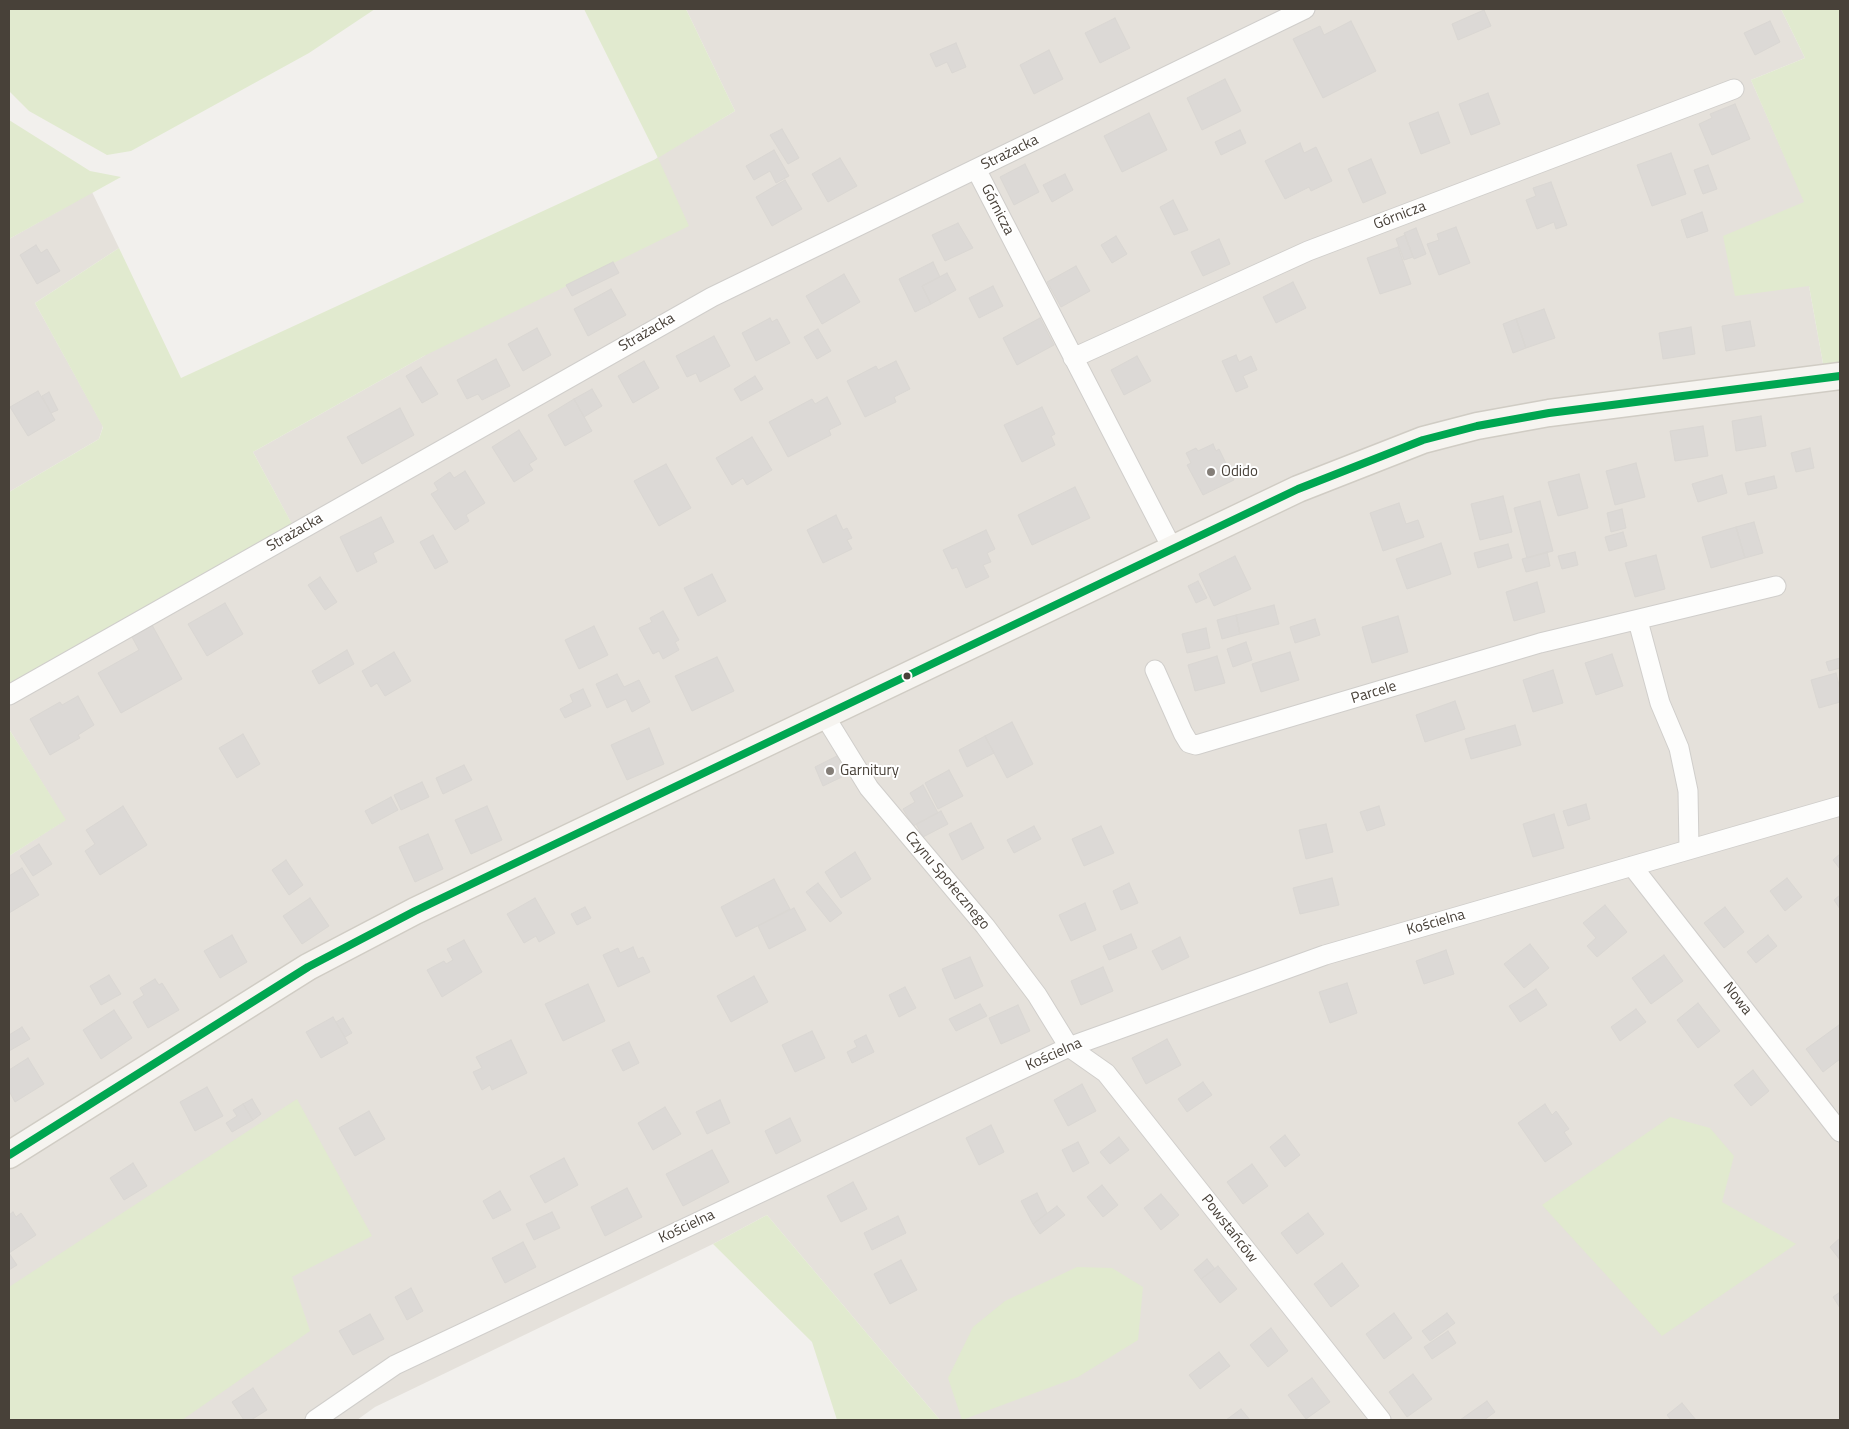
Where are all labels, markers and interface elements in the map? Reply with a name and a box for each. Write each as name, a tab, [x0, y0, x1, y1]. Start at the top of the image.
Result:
street label: Strażacka	[978, 131, 1042, 175]
street label: Górnicza	[977, 182, 1017, 238]
street label: Górnicza	[1371, 198, 1429, 234]
street label: Strażacka	[616, 310, 678, 356]
place label: Odido	[1221, 463, 1258, 481]
marker: Odido	[1205, 466, 1217, 478]
street label: Strażacka	[264, 510, 326, 556]
unlabelled marker	[902, 671, 912, 681]
street label: Parcele	[1349, 678, 1399, 708]
place label: Garnitury	[840, 762, 899, 780]
marker: Garnitury	[824, 765, 836, 777]
street label: Czynu Społecznego	[901, 828, 993, 934]
street label: Kościelna	[1405, 906, 1467, 940]
street label: Nowa	[1719, 979, 1755, 1019]
street label: Kościelna	[1023, 1035, 1085, 1075]
street label: Powstańców	[1197, 1191, 1261, 1267]
street label: Kościelna	[656, 1206, 718, 1248]

